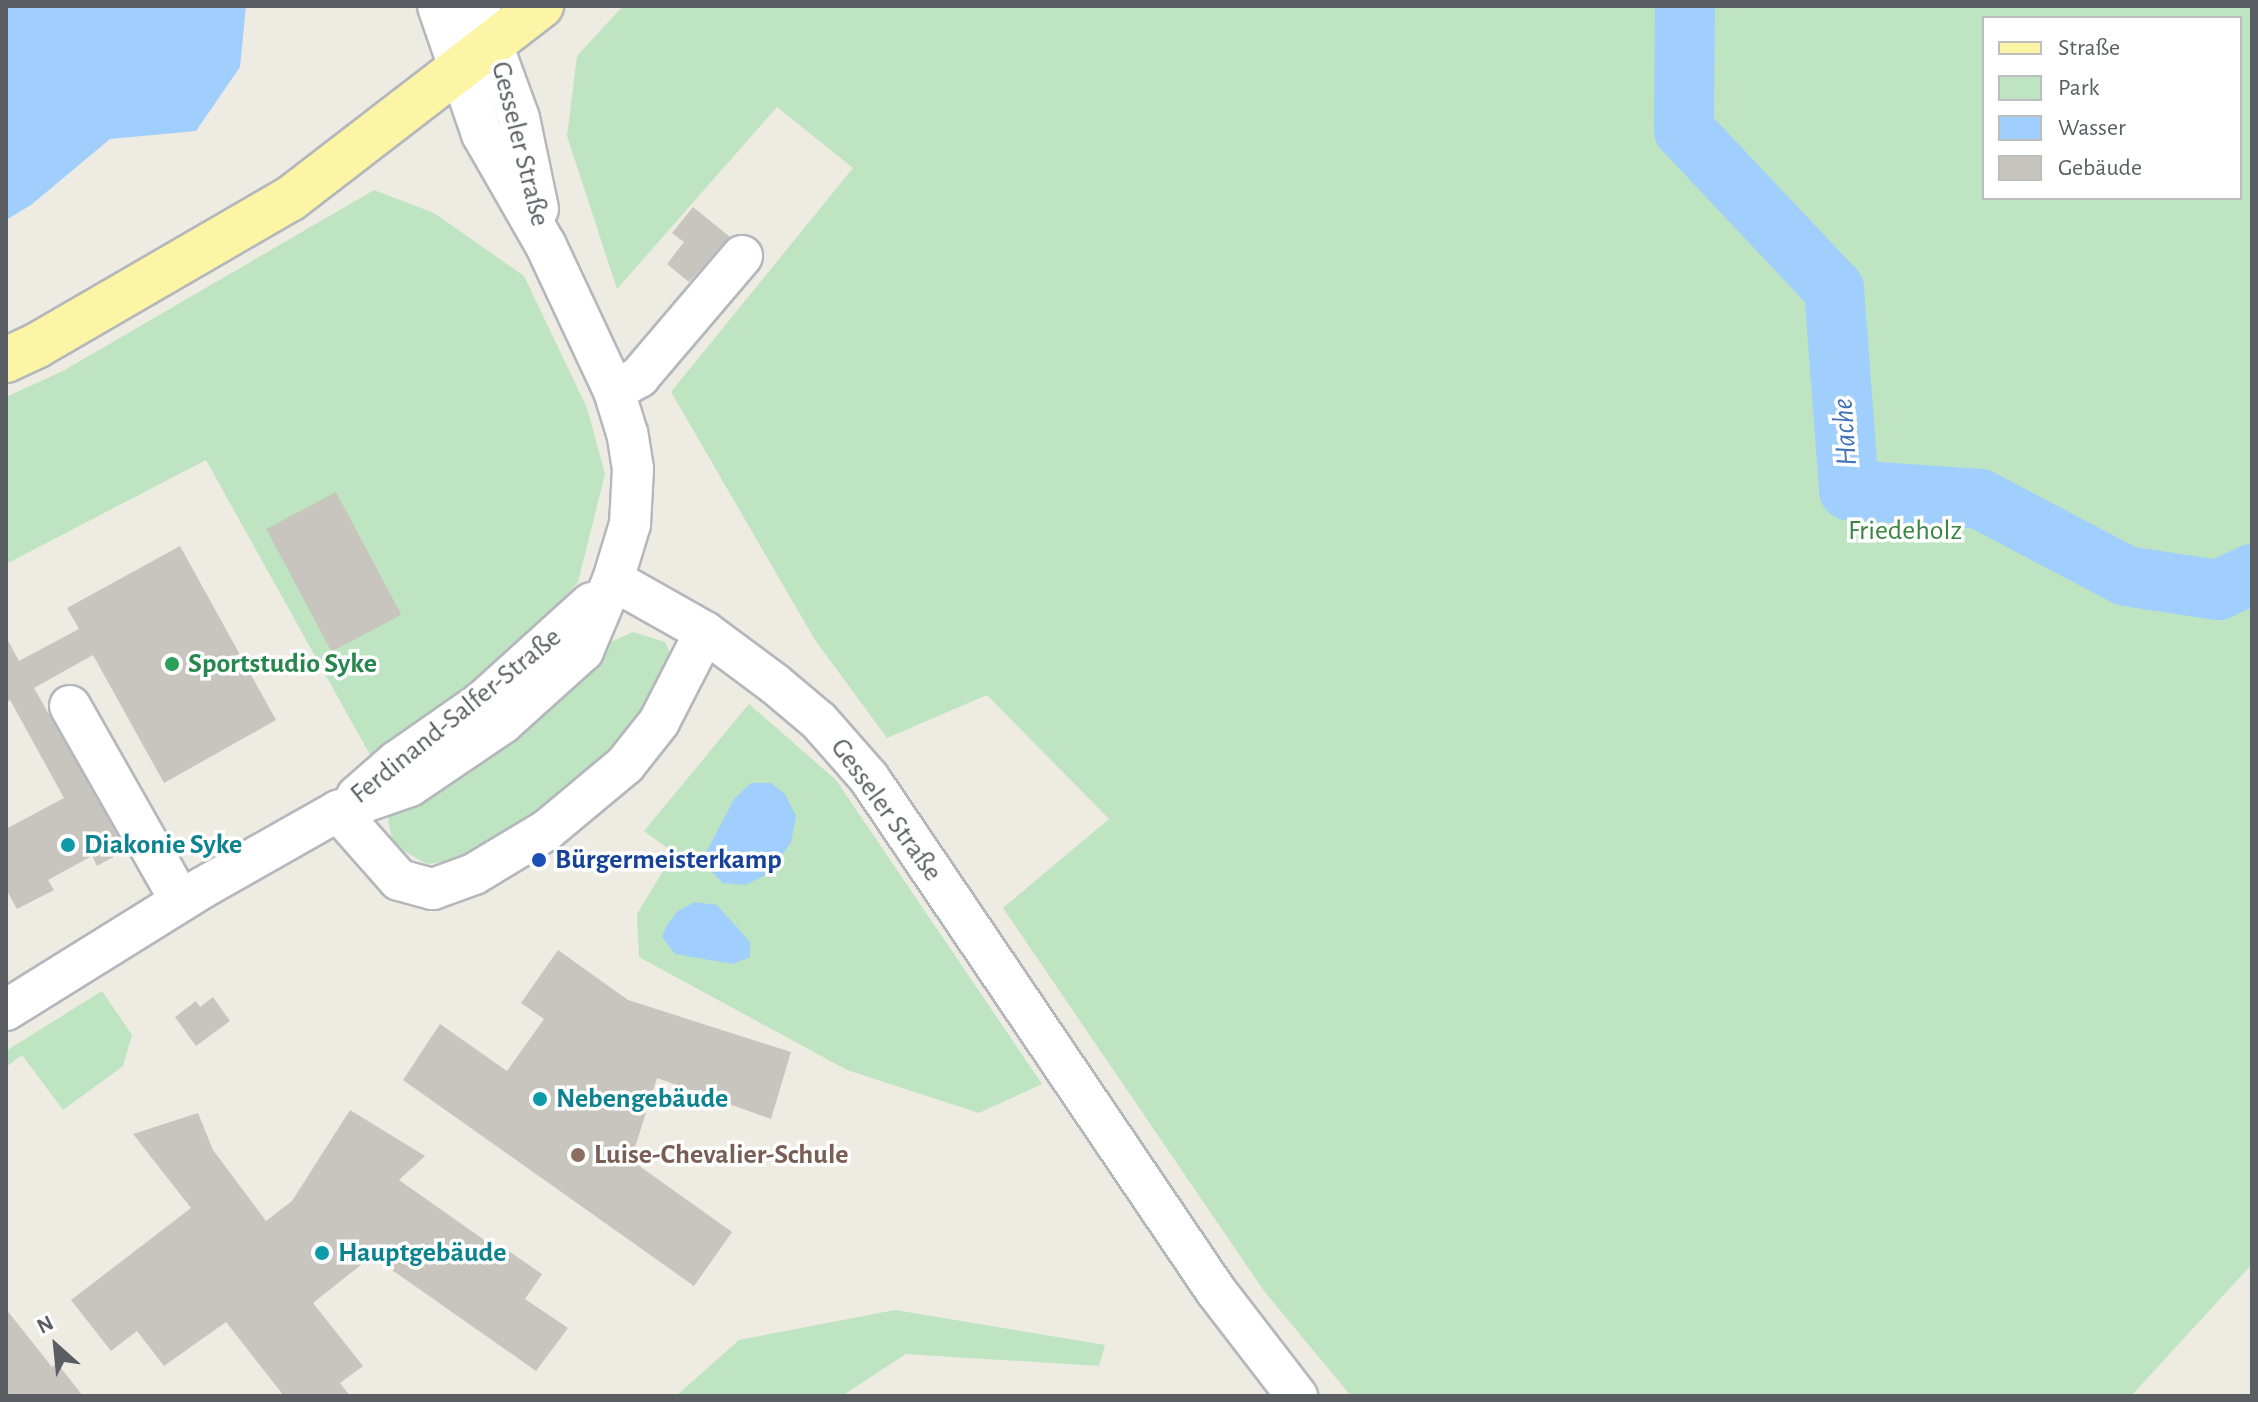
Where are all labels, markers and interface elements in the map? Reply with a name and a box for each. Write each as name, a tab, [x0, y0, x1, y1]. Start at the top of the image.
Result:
legend	[1982, 16, 2242, 200]
text: Straße	[2058, 36, 2120, 60]
street label: Gesseler Straße	[483, 58, 557, 230]
text: Park	[2058, 76, 2099, 100]
text: Wasser	[2058, 116, 2126, 140]
text: Gebäude	[2058, 156, 2142, 180]
water label: Hache	[1825, 397, 1865, 467]
park label: Friedeholz	[1848, 514, 1962, 548]
street label: Ferdinand-Salfer-Straße	[344, 621, 568, 811]
place label: Sportstudio Syke	[188, 647, 377, 681]
marker: Sportstudio Syke	[163, 655, 181, 673]
street label: Gesseler Straße	[823, 732, 949, 888]
place label: Diakonie Syke	[84, 828, 242, 862]
marker: Diakonie Syke	[59, 836, 77, 854]
place label: Bürgermeisterkamp	[555, 843, 782, 877]
marker: Bürgermeisterkamp	[530, 851, 548, 869]
place label: Nebengebäude	[556, 1082, 728, 1116]
marker: Nebengebäude	[531, 1090, 549, 1108]
place label: Luise-Chevalier-Schule	[594, 1138, 848, 1172]
marker: Luise-Chevalier-Schule	[569, 1146, 587, 1164]
place label: Hauptgebäude	[338, 1236, 506, 1270]
marker: Hauptgebäude	[313, 1244, 331, 1262]
north arrow	[16, 1306, 96, 1386]
text: N	[33, 1311, 57, 1338]

